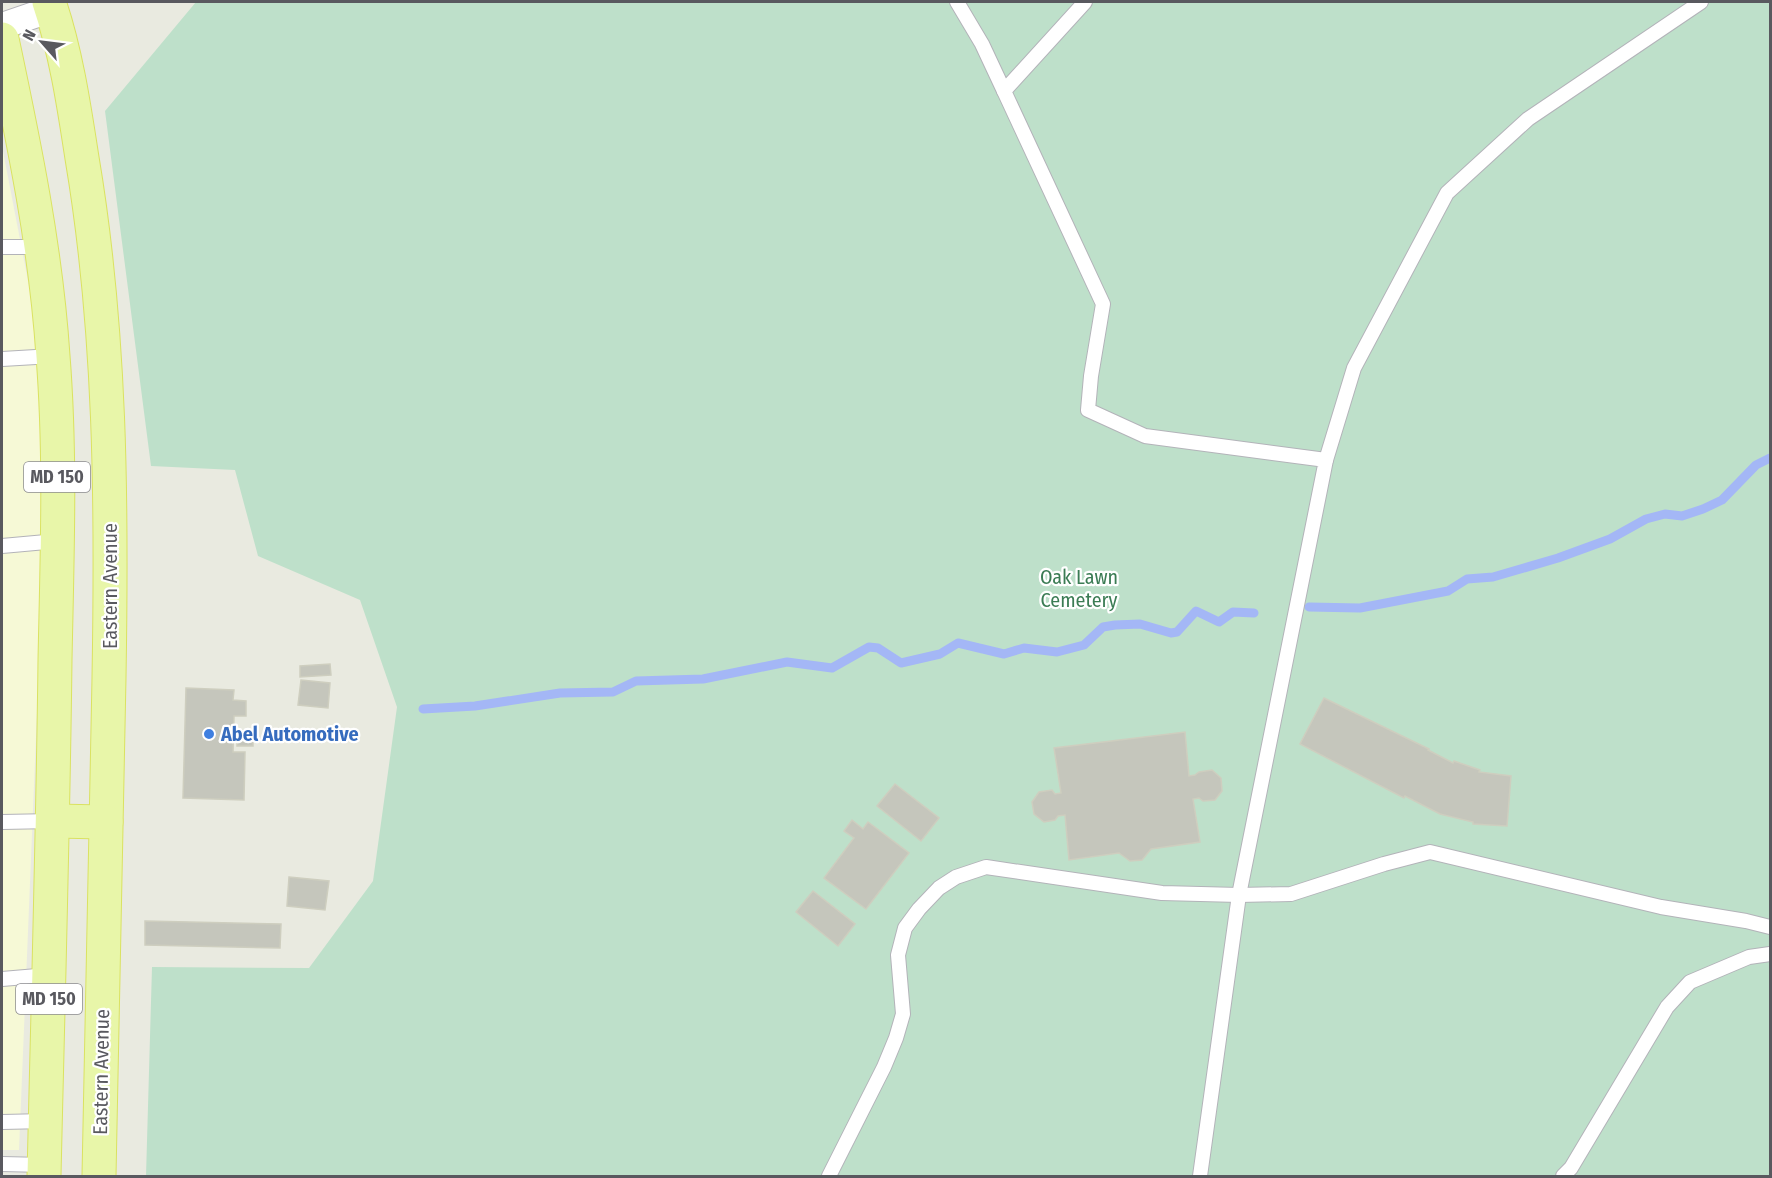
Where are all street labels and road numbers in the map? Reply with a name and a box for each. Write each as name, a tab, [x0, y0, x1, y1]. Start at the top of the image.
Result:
road number: MD 150	[24, 462, 90, 492]
street label: Eastern Avenue	[98, 523, 122, 649]
road number: MD 150	[16, 984, 82, 1014]
street label: Eastern Avenue	[88, 1009, 114, 1135]

